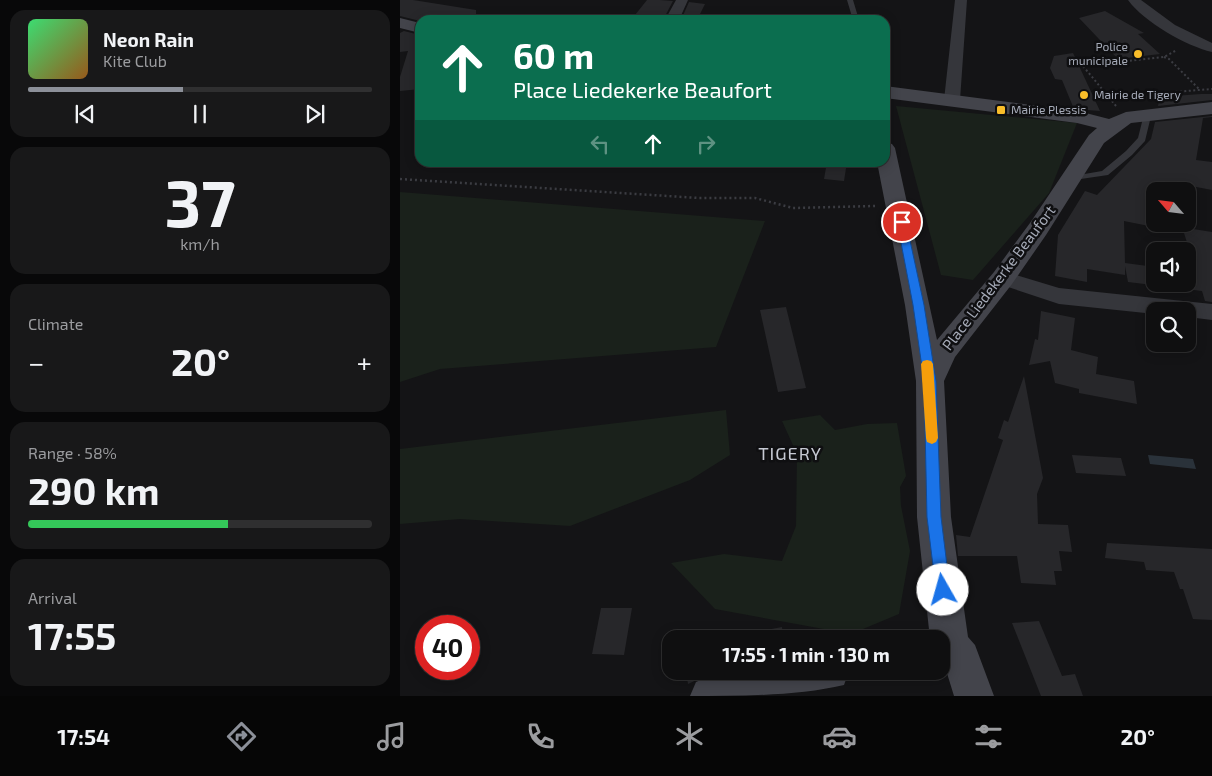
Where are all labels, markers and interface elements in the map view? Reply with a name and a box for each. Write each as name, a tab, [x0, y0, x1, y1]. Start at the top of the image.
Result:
text: Neon Rain	[103, 28, 194, 51]
text: 60 m	[513, 34, 594, 76]
icon: ahead	[430, 35, 495, 100]
place label: Police municipale	[1068, 39, 1128, 67]
marker: Police municipale	[1132, 48, 1144, 60]
text: Kite Club	[103, 51, 167, 70]
text: Place Liedekerke Beaufort	[513, 76, 772, 102]
place label: Mairie de Tigery	[1094, 87, 1182, 101]
marker: Mairie de Tigery	[1078, 89, 1090, 101]
icon: previous	[71, 100, 99, 128]
icon: pause	[186, 100, 214, 128]
icon: next	[301, 100, 329, 128]
place label: Mairie Plessis	[1011, 102, 1086, 116]
marker: Mairie Plessis	[995, 104, 1007, 116]
icon: left	[586, 130, 614, 158]
icon: ahead	[639, 130, 667, 158]
icon: right	[692, 130, 720, 158]
text: 37	[164, 162, 236, 240]
north arrow	[1146, 182, 1196, 232]
map controls	[1146, 182, 1196, 352]
pin	[881, 201, 923, 243]
street label: Place Liedekerke Beaufort	[938, 201, 1059, 353]
icon: arrive	[888, 208, 916, 236]
text: km/h	[180, 234, 220, 253]
button: sound	[1146, 242, 1196, 292]
button: search	[1146, 302, 1196, 352]
text: Climate	[28, 314, 83, 333]
text: 20°	[171, 338, 230, 384]
text: −	[28, 345, 44, 379]
text: +	[357, 345, 372, 379]
district label: TIGERY	[758, 442, 822, 464]
text: Range · 58%	[28, 443, 117, 462]
text: 290 km	[28, 467, 159, 513]
position arrow	[916, 563, 968, 615]
text: Arrival	[28, 588, 77, 607]
text: 17:55	[28, 612, 116, 658]
speed limit sign: 40	[415, 615, 480, 680]
text: 17:55 · 1 min · 130 m	[722, 643, 890, 666]
icon: directions	[224, 719, 259, 754]
icon: music	[374, 719, 409, 754]
icon: phone	[523, 719, 558, 754]
icon: climate	[672, 719, 707, 754]
icon: car	[822, 719, 857, 754]
icon: filters	[971, 719, 1006, 754]
text: 17:54	[57, 723, 110, 749]
text: 20°	[1121, 723, 1155, 749]

